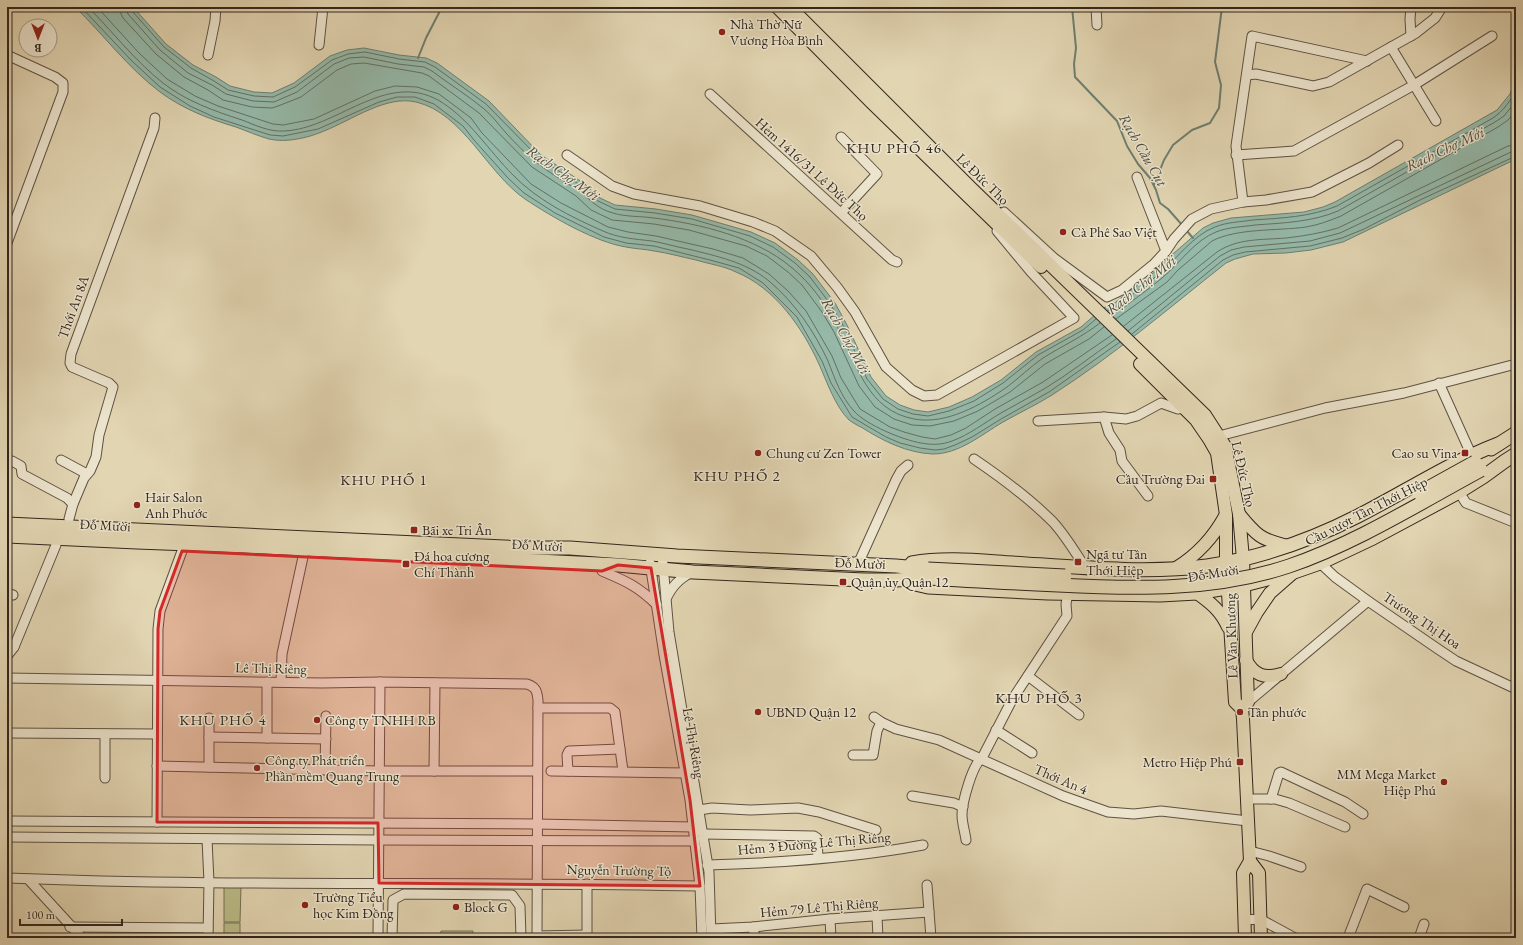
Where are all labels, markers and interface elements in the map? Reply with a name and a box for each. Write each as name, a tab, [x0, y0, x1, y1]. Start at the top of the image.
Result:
place label: Nhà Thờ Nữ Vương Hòa Bình	[730, 15, 823, 49]
north arrow	[18, 18, 58, 58]
marker: Nhà Thờ Nữ Vương Hòa Bình	[717, 27, 727, 37]
text: B	[34, 41, 41, 55]
water label: Rạch Cầu Cụt	[1115, 110, 1172, 190]
street label: Hẻm 1416/31 Lê Đức Thọ	[752, 113, 872, 225]
water label: Rạch Chợ Mới	[1402, 122, 1488, 175]
district label: KHU PHỐ 46	[846, 138, 942, 157]
water label: Rạch Chợ Mới	[523, 140, 604, 205]
street label: Lê Đức Thọ	[953, 149, 1013, 209]
place label: Cà Phê Sao Việt	[1071, 223, 1157, 241]
marker: Cà Phê Sao Việt	[1058, 227, 1068, 237]
water label: Rạch Chợ Mới	[1102, 250, 1180, 319]
street label: Thới An 8A	[53, 273, 93, 341]
water label: Rạch Chợ Mới	[818, 294, 876, 378]
street label: Lê Đức Thọ	[1228, 439, 1260, 509]
place label: Chung cư Zen Tower	[766, 444, 882, 462]
place label: Cao su Vina	[1392, 444, 1457, 462]
marker: Chung cư Zen Tower	[753, 448, 763, 458]
marker: Cao su Vina	[1460, 448, 1470, 458]
district label: KHU PHỐ 2	[693, 466, 781, 485]
district label: KHU PHỐ 1	[340, 470, 428, 489]
place label: Cầu Trường Đai	[1116, 470, 1206, 488]
street label: Cầu vượt Tân Thới Hiệp	[1302, 472, 1430, 550]
marker: Cầu Trường Đai	[1208, 474, 1218, 484]
place label: Hair Salon Anh Phước	[144, 488, 208, 522]
marker: Hair Salon Anh Phước	[132, 500, 142, 510]
street label: Đỗ Mười	[79, 515, 132, 535]
place label: Bãi xe Tri Ân	[422, 521, 493, 539]
marker: Bãi xe Tri Ân	[409, 525, 419, 535]
street label: Đỗ Mười	[511, 535, 564, 555]
place label: Ngã tư Tân Thới Hiệp	[1086, 545, 1148, 579]
place label: Đá hoa cương Chí Thành	[414, 547, 490, 581]
street label: Đỗ Mười	[834, 553, 886, 573]
marker: Ngã tư Tân Thới Hiệp	[1073, 557, 1083, 567]
marker: Đá hoa cương Chí Thành	[401, 559, 411, 569]
street label: Đỗ Mười	[1186, 560, 1240, 586]
place label: Quận ủy Quận 12	[851, 573, 949, 591]
marker: Quận ủy Quận 12	[838, 577, 848, 587]
street label: Trương Thị Hoa	[1380, 587, 1465, 653]
street label: Lê Văn Khương	[1220, 592, 1241, 679]
street label: Lê Thị Riêng	[235, 658, 308, 678]
district label: KHU PHỐ 3	[995, 688, 1083, 707]
place label: UBND Quận 12	[766, 703, 857, 721]
place label: Tân phước	[1248, 703, 1307, 721]
street label: Lê Thị Riêng	[679, 706, 709, 781]
marker: UBND Quận 12	[753, 707, 763, 717]
marker: Tân phước	[1235, 707, 1245, 717]
district label: KHU PHỐ 4	[179, 710, 267, 729]
place label: Công ty TNHH RB	[325, 711, 436, 729]
marker: Công ty TNHH RB	[312, 715, 322, 725]
place label: Công ty Phát triển Phần mềm Quang Trung	[265, 751, 400, 785]
place label: Metro Hiệp Phú	[1143, 753, 1233, 771]
marker: Metro Hiệp Phú	[1235, 757, 1245, 767]
street label: Thới An 4	[1031, 760, 1091, 798]
marker: Công ty Phát triển Phần mềm Quang Trung	[252, 763, 262, 773]
place label: MM Mega Market Hiệp Phú	[1337, 765, 1437, 799]
marker: MM Mega Market Hiệp Phú	[1439, 777, 1449, 787]
street label: Hẻm 3 Đường Lê Thị Riêng	[737, 827, 892, 859]
street label: Nguyễn Trường Tộ	[566, 860, 672, 880]
place label: Trường Tiểu học Kim Đồng	[313, 888, 394, 922]
street label: Hẻm 79 Lê Thị Riêng	[759, 893, 880, 921]
place label: Block G	[464, 898, 508, 916]
marker: Trường Tiểu học Kim Đồng	[300, 900, 310, 910]
scale bar	[20, 901, 122, 927]
marker: Block G	[451, 902, 461, 912]
text: 100 m	[26, 907, 56, 923]

